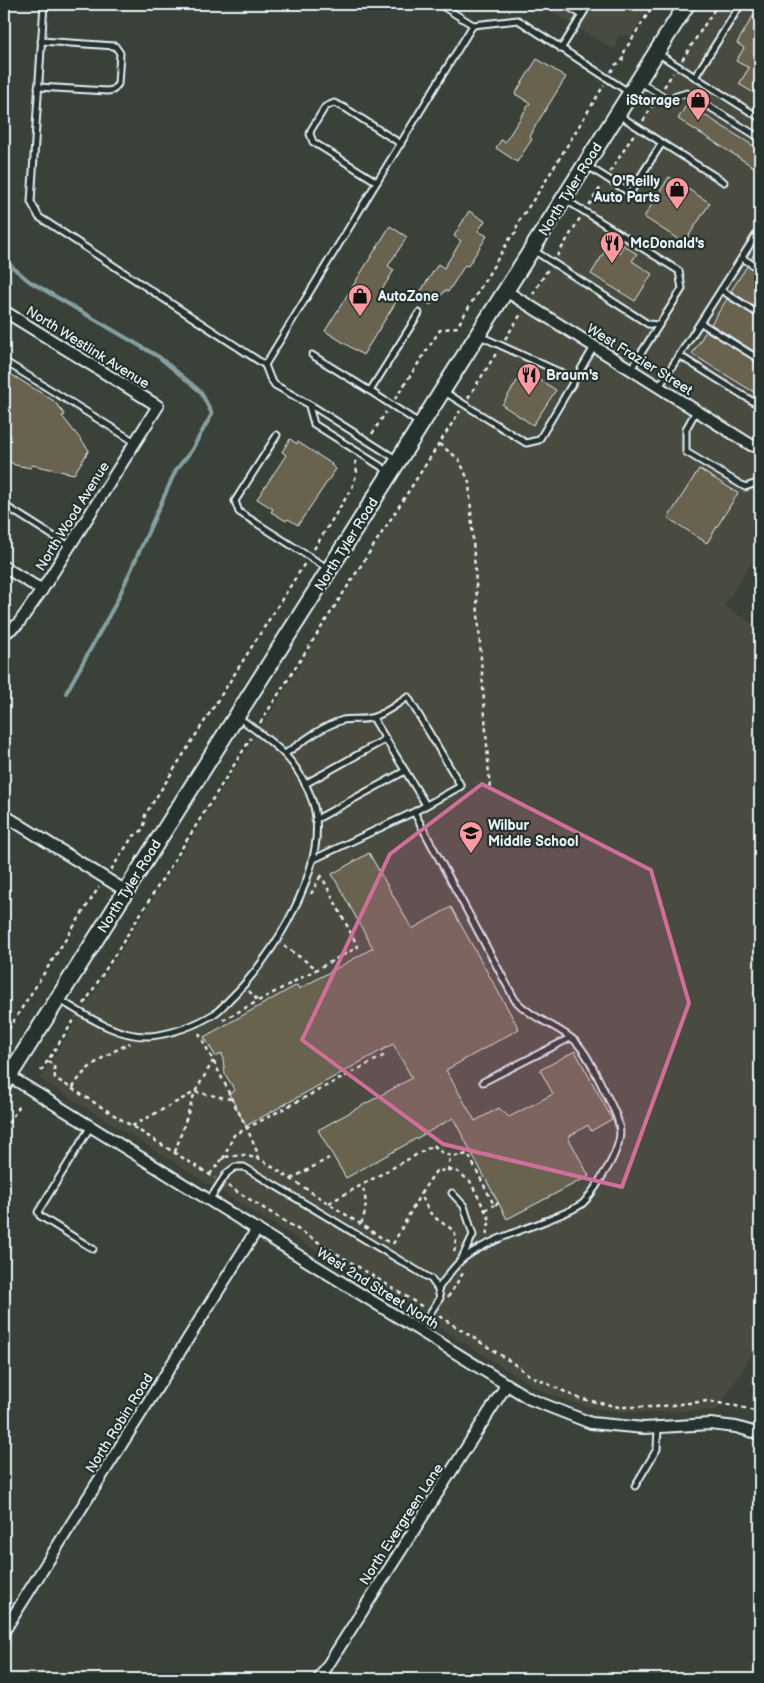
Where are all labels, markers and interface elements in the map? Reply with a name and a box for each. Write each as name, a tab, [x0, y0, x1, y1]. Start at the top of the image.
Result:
shop icon: iStorage	[685, 87, 711, 121]
place label: iStorage	[626, 92, 680, 109]
street label: North Tyler Road	[535, 140, 606, 239]
place label: O'Reilly Auto Parts	[593, 173, 661, 206]
shop icon: O'Reilly Auto Parts	[664, 176, 690, 210]
restaurant icon: McDonald's	[599, 230, 625, 264]
place label: McDonald's	[630, 235, 705, 252]
shop icon: AutoZone	[347, 283, 373, 317]
place label: AutoZone	[377, 288, 439, 305]
street label: North Westlink Avenue	[23, 302, 153, 392]
street label: West Frazier Street	[584, 320, 696, 399]
restaurant icon: Braum's	[516, 362, 542, 396]
place label: Braum's	[546, 367, 599, 384]
street label: North Wood Avenue	[32, 458, 113, 574]
street label: North Tyler Road	[311, 495, 382, 594]
place label: Wilbur Middle School	[488, 817, 578, 850]
school or university icon: Wilbur Middle School	[458, 820, 484, 854]
street label: North Tyler Road	[94, 837, 165, 936]
street label: West 2nd Street North	[313, 1244, 442, 1333]
street label: North Robin Road	[82, 1370, 157, 1476]
street label: North Evergreen Lane	[356, 1460, 447, 1588]

